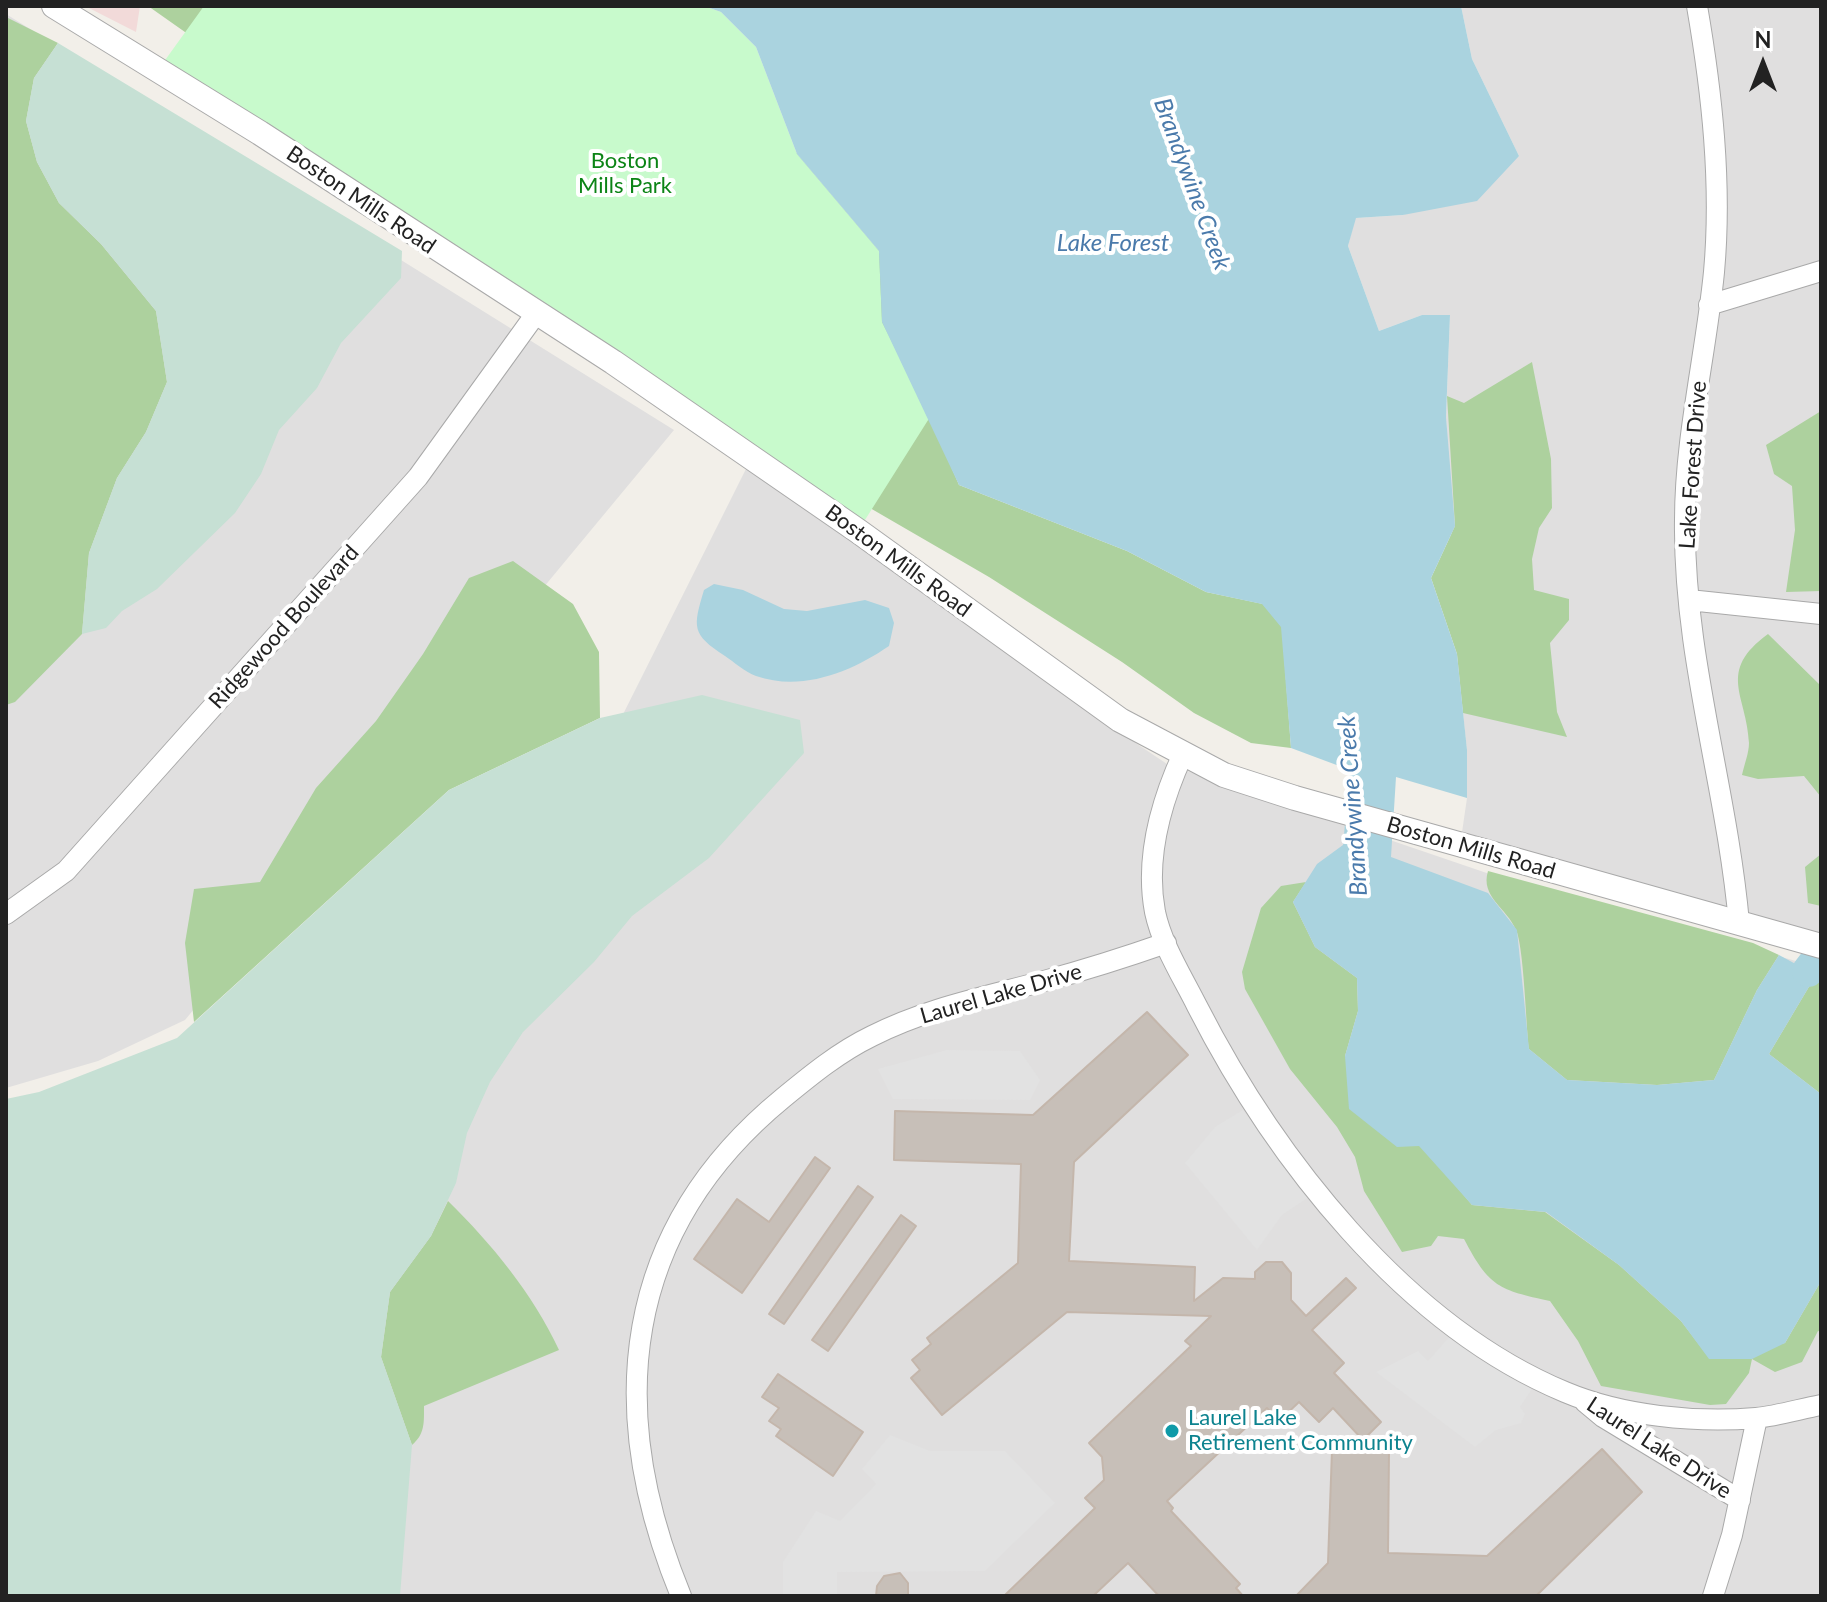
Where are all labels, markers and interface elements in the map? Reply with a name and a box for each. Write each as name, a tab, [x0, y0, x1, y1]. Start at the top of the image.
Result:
north arrow	[1723, 24, 1803, 104]
text: N	[1755, 26, 1771, 53]
water label: Brandywine Creek	[1148, 94, 1236, 274]
street label: Boston Mills Road	[281, 140, 441, 260]
park label: Boston Mills Park	[578, 148, 672, 200]
water label: Lake Forest	[1057, 229, 1169, 257]
street label: Lake Forest Drive	[1674, 380, 1712, 550]
street label: Boston Mills Road	[820, 499, 976, 623]
street label: Ridgewood Boulevard	[203, 540, 365, 714]
water label: Brandywine Creek	[1332, 715, 1374, 897]
street label: Boston Mills Road	[1384, 811, 1558, 885]
street label: Laurel Lake Drive	[917, 958, 1085, 1030]
street label: Laurel Lake Drive	[1582, 1391, 1736, 1505]
place label: Laurel Lake Retirement Community	[1188, 1405, 1413, 1456]
marker: Laurel Lake Retirement Community	[1163, 1422, 1181, 1440]

